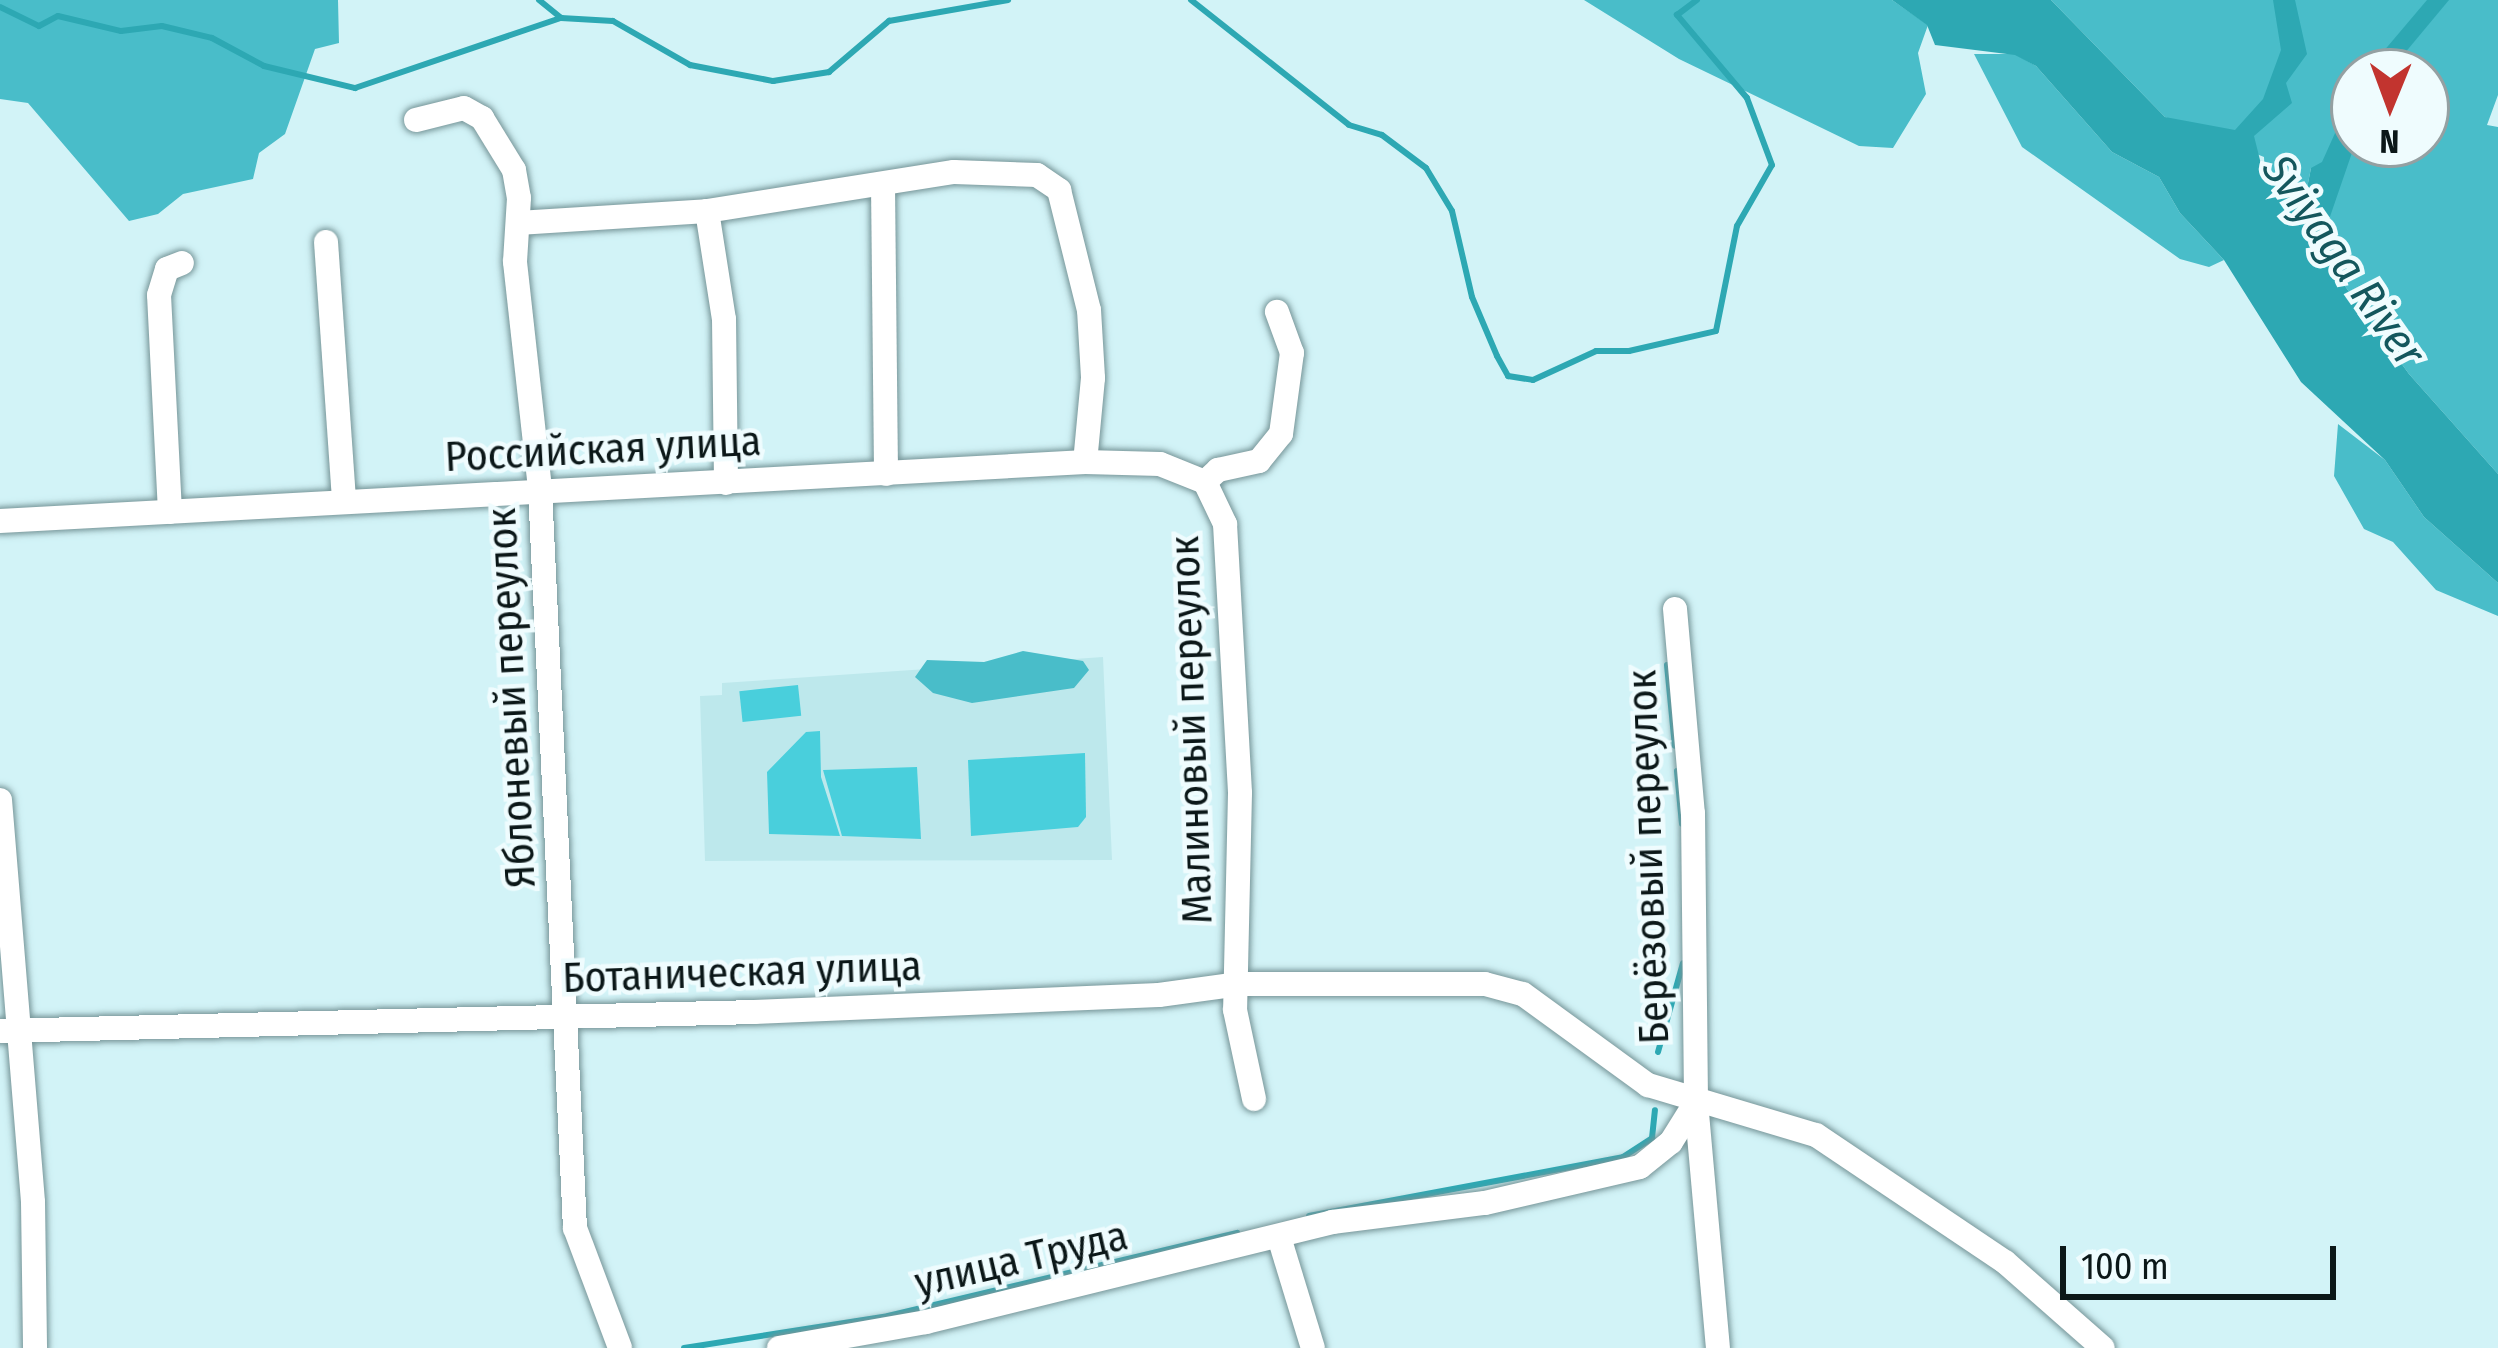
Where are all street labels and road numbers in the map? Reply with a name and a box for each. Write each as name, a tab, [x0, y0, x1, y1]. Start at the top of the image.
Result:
street label: Российская улица	[444, 416, 762, 482]
street label: Яблоневый переулок	[476, 507, 546, 889]
street label: Малиновый переулок	[1159, 535, 1223, 925]
street label: Берёзовый переулок	[1616, 669, 1680, 1045]
street label: Ботаническая улица	[562, 941, 922, 1003]
street label: улица Труда	[910, 1210, 1132, 1308]

